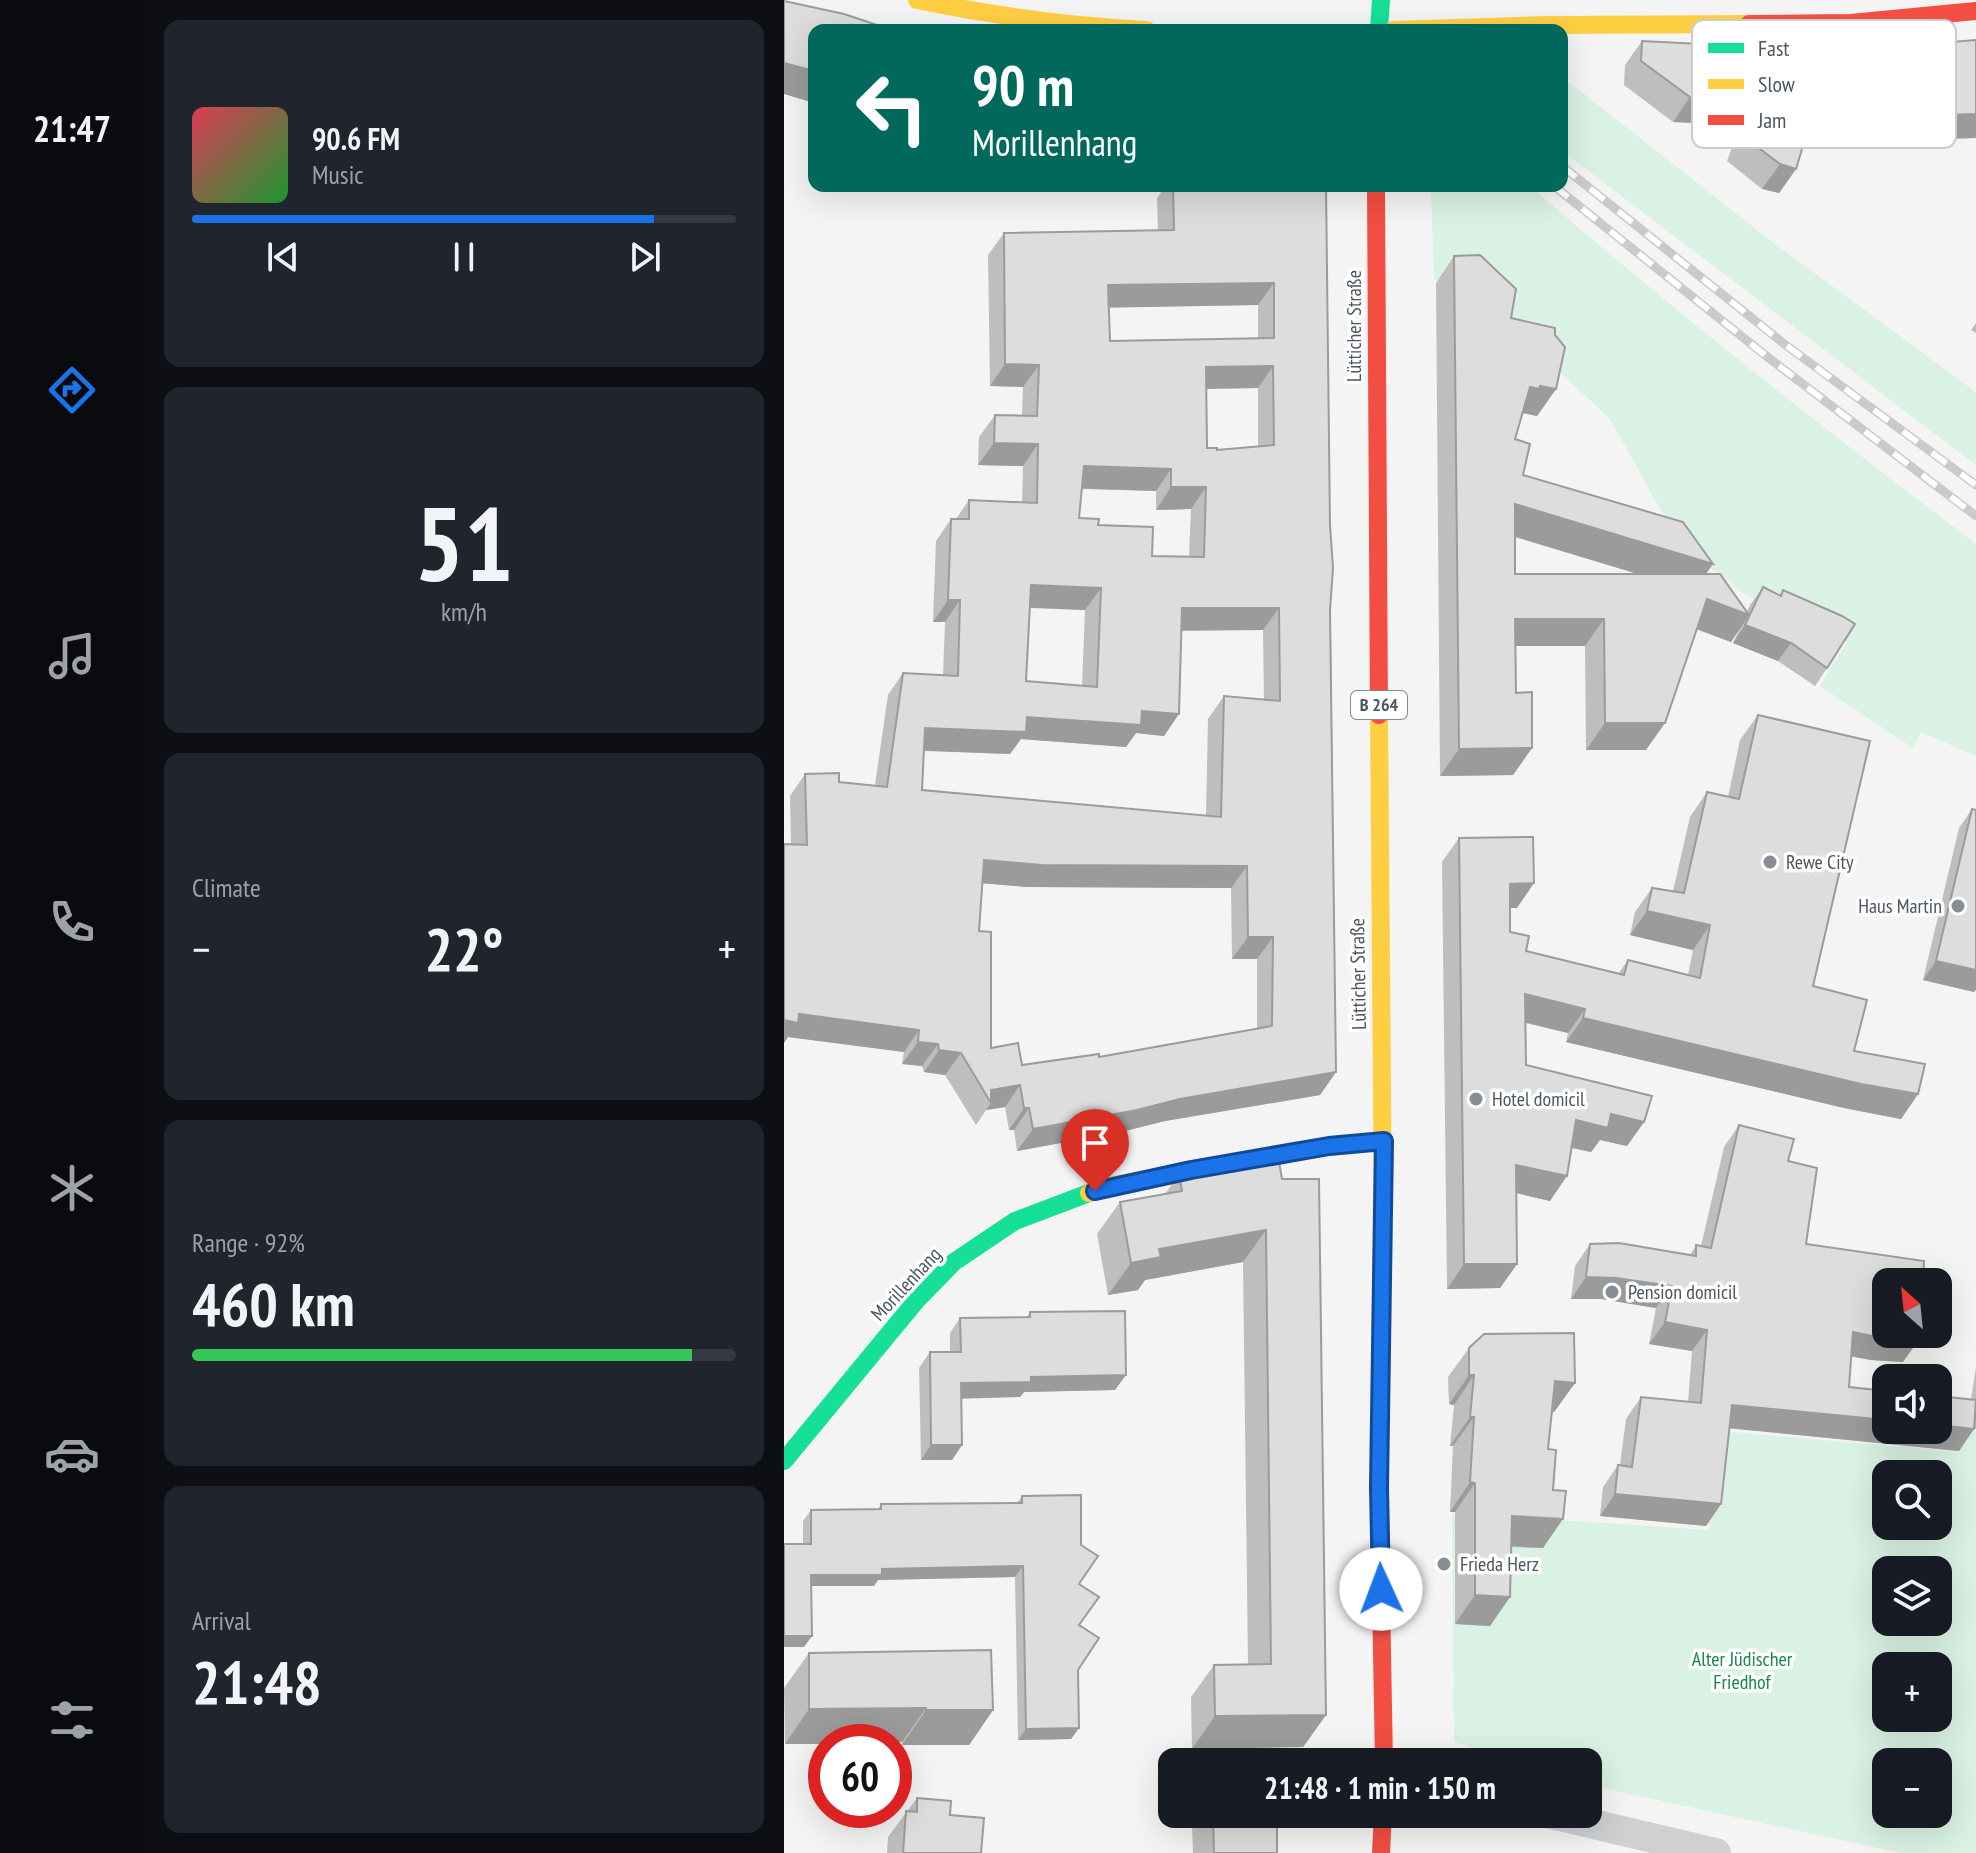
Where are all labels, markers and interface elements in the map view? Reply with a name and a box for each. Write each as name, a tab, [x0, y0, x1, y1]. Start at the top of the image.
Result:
legend	[1692, 20, 1956, 148]
text: Fast	[1758, 34, 1789, 62]
text: 90 m	[972, 49, 1074, 121]
icon: left	[840, 56, 944, 160]
text: Slow	[1758, 70, 1795, 98]
text: 21:47	[33, 105, 111, 152]
text: Jam	[1757, 106, 1786, 134]
text: 90.6 FM	[312, 119, 400, 158]
text: Morillenhang	[972, 119, 1137, 166]
text: Music	[312, 158, 364, 191]
icon: previous	[261, 235, 305, 279]
icon: pause	[442, 235, 486, 279]
icon: next	[623, 235, 667, 279]
street label: Lütticher Straße	[1341, 270, 1367, 382]
icon: directions	[44, 362, 100, 418]
text: 51	[414, 475, 514, 610]
text: km/h	[441, 595, 487, 628]
icon: music	[44, 628, 100, 684]
road number: B 264	[1351, 691, 1407, 719]
place label: Rewe City	[1786, 849, 1854, 875]
marker: Rewe City	[1761, 853, 1779, 871]
text: Climate	[192, 871, 261, 904]
place label: Haus Martin	[1858, 893, 1942, 919]
icon: phone	[44, 894, 100, 950]
marker: Haus Martin	[1949, 897, 1967, 915]
text: 22°	[424, 910, 504, 988]
street label: Lütticher Straße	[1344, 918, 1372, 1030]
text: −	[192, 920, 210, 977]
text: +	[718, 920, 736, 977]
place label: Hotel domicil	[1492, 1086, 1585, 1112]
marker: Hotel domicil	[1467, 1090, 1485, 1108]
pin	[1061, 1109, 1129, 1191]
icon: arrive	[1073, 1121, 1117, 1165]
icon: climate	[44, 1160, 100, 1216]
text: Range · 92%	[192, 1226, 305, 1259]
street label: Morillenhang	[865, 1242, 947, 1326]
text: 460 km	[192, 1265, 355, 1343]
north arrow	[1872, 1268, 1952, 1348]
map controls	[1872, 1268, 1952, 1828]
place label: Pension domicil	[1628, 1279, 1737, 1305]
marker: Pension domicil	[1603, 1283, 1621, 1301]
button: sound	[1872, 1364, 1952, 1444]
icon: car	[44, 1426, 100, 1482]
button: search	[1872, 1460, 1952, 1540]
position arrow	[1339, 1547, 1423, 1631]
place label: Frieda Herz	[1460, 1551, 1539, 1577]
marker: Frieda Herz	[1435, 1555, 1453, 1573]
button: layers	[1872, 1556, 1952, 1636]
text: Arrival	[192, 1604, 251, 1637]
text: 21:48	[192, 1643, 322, 1721]
park label: Alter Jüdischer Friedhof	[1692, 1646, 1793, 1695]
button: +	[1872, 1652, 1952, 1732]
icon: filters	[44, 1692, 100, 1748]
speed limit sign: 60	[808, 1724, 912, 1828]
button: −	[1872, 1748, 1952, 1828]
text: 21:48 · 1 min · 150 m	[1264, 1768, 1496, 1807]

